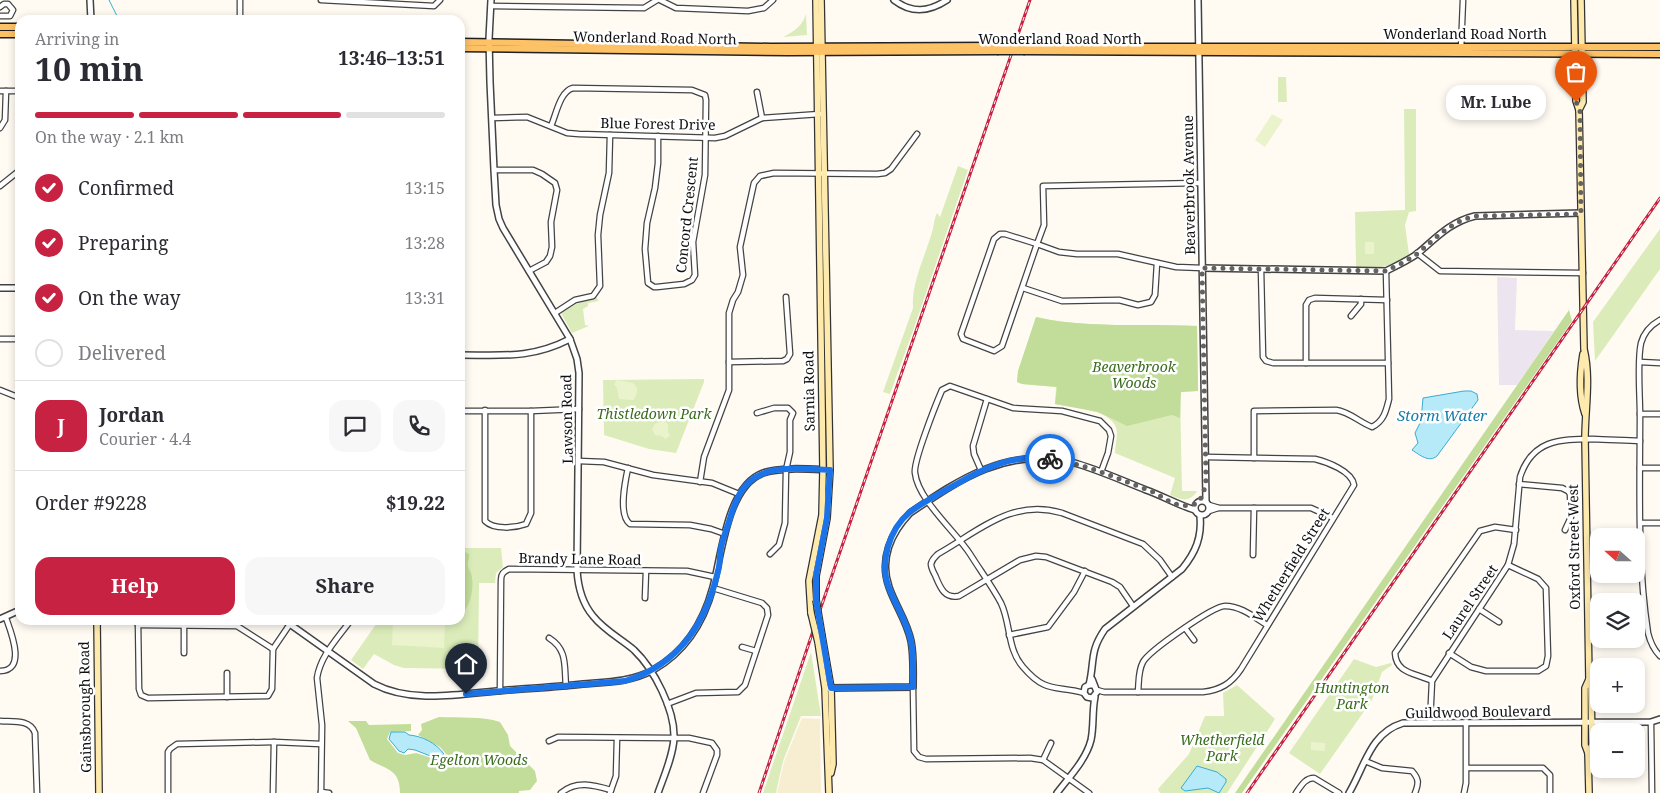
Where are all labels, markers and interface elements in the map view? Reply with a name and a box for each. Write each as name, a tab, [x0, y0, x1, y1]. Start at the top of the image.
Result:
street label: Wonderland Road North	[1383, 24, 1547, 43]
street label: Wonderland Road North	[573, 27, 737, 48]
text: Arriving in	[35, 28, 119, 50]
street label: Wonderland Road North	[978, 29, 1142, 48]
text: 13:46–13:51	[338, 45, 445, 71]
text: 10 min	[35, 47, 144, 90]
pin	[1555, 51, 1597, 102]
icon: bag	[1562, 58, 1590, 86]
callout: Mr. Lube	[1446, 84, 1546, 120]
text: Mr. Lube	[1461, 91, 1531, 113]
street label: Blue Forest Drive	[600, 113, 716, 134]
street label: Beaverbrook Avenue	[1178, 115, 1199, 255]
text: On the way · 2.1 km	[35, 126, 184, 148]
street label: Concord Crescent	[671, 156, 702, 274]
icon: check	[35, 174, 63, 202]
text: Confirmed	[78, 175, 174, 201]
text: 13:15	[405, 177, 445, 199]
icon: check	[35, 229, 63, 257]
text: Preparing	[78, 230, 168, 256]
text: 13:28	[405, 232, 445, 254]
icon: check	[35, 284, 63, 312]
text: On the way	[78, 285, 181, 311]
text: 13:31	[405, 287, 445, 309]
text: Delivered	[78, 340, 166, 366]
street label: Sarnia Road	[798, 350, 819, 432]
park label: Beaverbrook Woods	[1091, 357, 1177, 392]
street label: Lawson Road	[556, 374, 577, 464]
button: chat	[329, 400, 381, 452]
button: phone	[393, 400, 445, 452]
text: Jordan	[99, 402, 165, 428]
park label: Thistledown Park	[597, 404, 713, 423]
water label: Storm Water	[1397, 405, 1488, 425]
text: J	[57, 413, 65, 439]
text: Courier · 4.4	[99, 428, 191, 450]
courier	[1025, 434, 1075, 484]
icon: bike	[1036, 445, 1064, 473]
street label: Oxford Street West	[1563, 484, 1584, 610]
text: Order #9228	[35, 490, 147, 516]
text: $19.22	[386, 490, 445, 516]
street label: Whetherfield Street	[1248, 504, 1333, 625]
north arrow	[1590, 528, 1645, 582]
map controls	[1590, 528, 1645, 778]
street label: Brandy Lane Road	[518, 548, 642, 569]
button: Help	[35, 557, 235, 615]
button: Share	[245, 557, 445, 615]
street label: Laurel Street	[1437, 560, 1502, 643]
button: layers	[1590, 593, 1645, 648]
street label: Gainsborough Road	[74, 641, 95, 773]
pin	[445, 643, 487, 694]
icon: home	[452, 650, 480, 678]
button: +	[1590, 658, 1645, 713]
park label: Huntington Park	[1313, 678, 1390, 713]
street label: Guildwood Boulevard	[1405, 701, 1551, 722]
button: −	[1590, 723, 1645, 778]
park label: Whetherfield Park	[1180, 730, 1265, 765]
park label: Egelton Woods	[429, 750, 528, 769]

